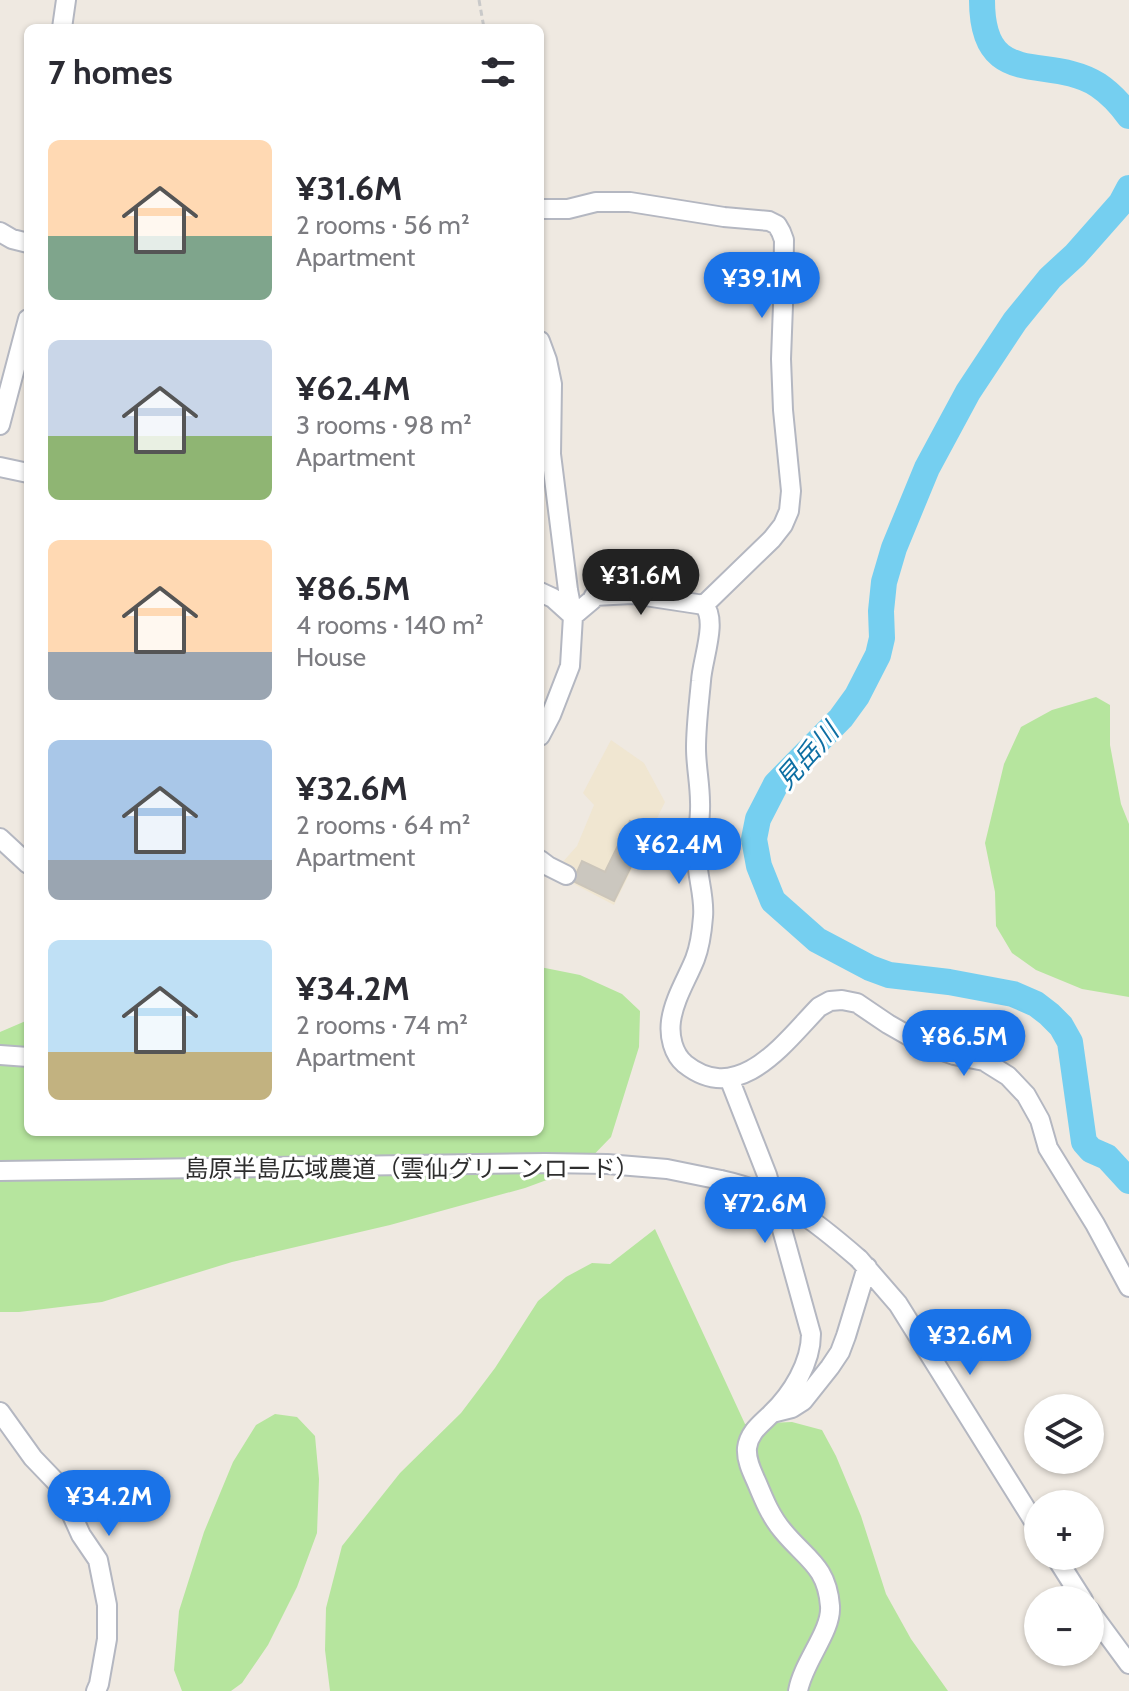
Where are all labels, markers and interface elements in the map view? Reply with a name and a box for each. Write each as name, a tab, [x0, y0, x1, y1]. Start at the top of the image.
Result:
icon: filters	[476, 50, 520, 94]
text: 7 homes	[48, 51, 173, 93]
text: ¥31.6M	[296, 167, 402, 209]
icon: home	[112, 172, 208, 268]
text: 2 rooms · 56 m²	[296, 209, 470, 241]
text: Apartment	[296, 241, 415, 273]
pin: ¥39.1M	[697, 252, 827, 320]
text: ¥39.1M	[722, 262, 802, 294]
text: ¥62.4M	[296, 367, 411, 409]
icon: home	[112, 372, 208, 468]
text: 3 rooms · 98 m²	[296, 409, 472, 441]
text: Apartment	[296, 441, 415, 473]
pin: ¥31.6M	[576, 549, 706, 617]
text: ¥31.6M	[600, 559, 682, 591]
text: ¥86.5M	[296, 567, 410, 609]
icon: home	[112, 572, 208, 668]
text: 4 rooms · 140 m²	[296, 609, 484, 641]
text: House	[296, 641, 366, 673]
water label: 見岳川	[769, 714, 847, 796]
text: ¥32.6M	[296, 767, 408, 809]
icon: home	[112, 772, 208, 868]
text: 2 rooms · 64 m²	[296, 809, 471, 841]
pin: ¥62.4M	[614, 818, 744, 886]
text: ¥62.4M	[635, 828, 723, 860]
text: Apartment	[296, 841, 415, 873]
text: ¥34.2M	[296, 967, 410, 1009]
icon: home	[112, 972, 208, 1068]
text: 2 rooms · 74 m²	[296, 1009, 468, 1041]
pin: ¥86.5M	[899, 1010, 1029, 1078]
text: ¥86.5M	[920, 1020, 1008, 1052]
text: Apartment	[296, 1041, 415, 1073]
street label: 島原半島広域農道（雲仙グリーンロード）	[185, 1154, 639, 1183]
pin: ¥72.6M	[700, 1177, 830, 1245]
text: ¥72.6M	[723, 1187, 807, 1219]
pin: ¥32.6M	[905, 1309, 1035, 1377]
text: ¥32.6M	[927, 1319, 1013, 1351]
map controls	[1024, 1394, 1104, 1666]
button: layers	[1024, 1394, 1104, 1474]
pin: ¥34.2M	[44, 1470, 174, 1538]
text: ¥34.2M	[65, 1480, 153, 1512]
button: +	[1024, 1490, 1104, 1570]
button: −	[1024, 1586, 1104, 1666]

